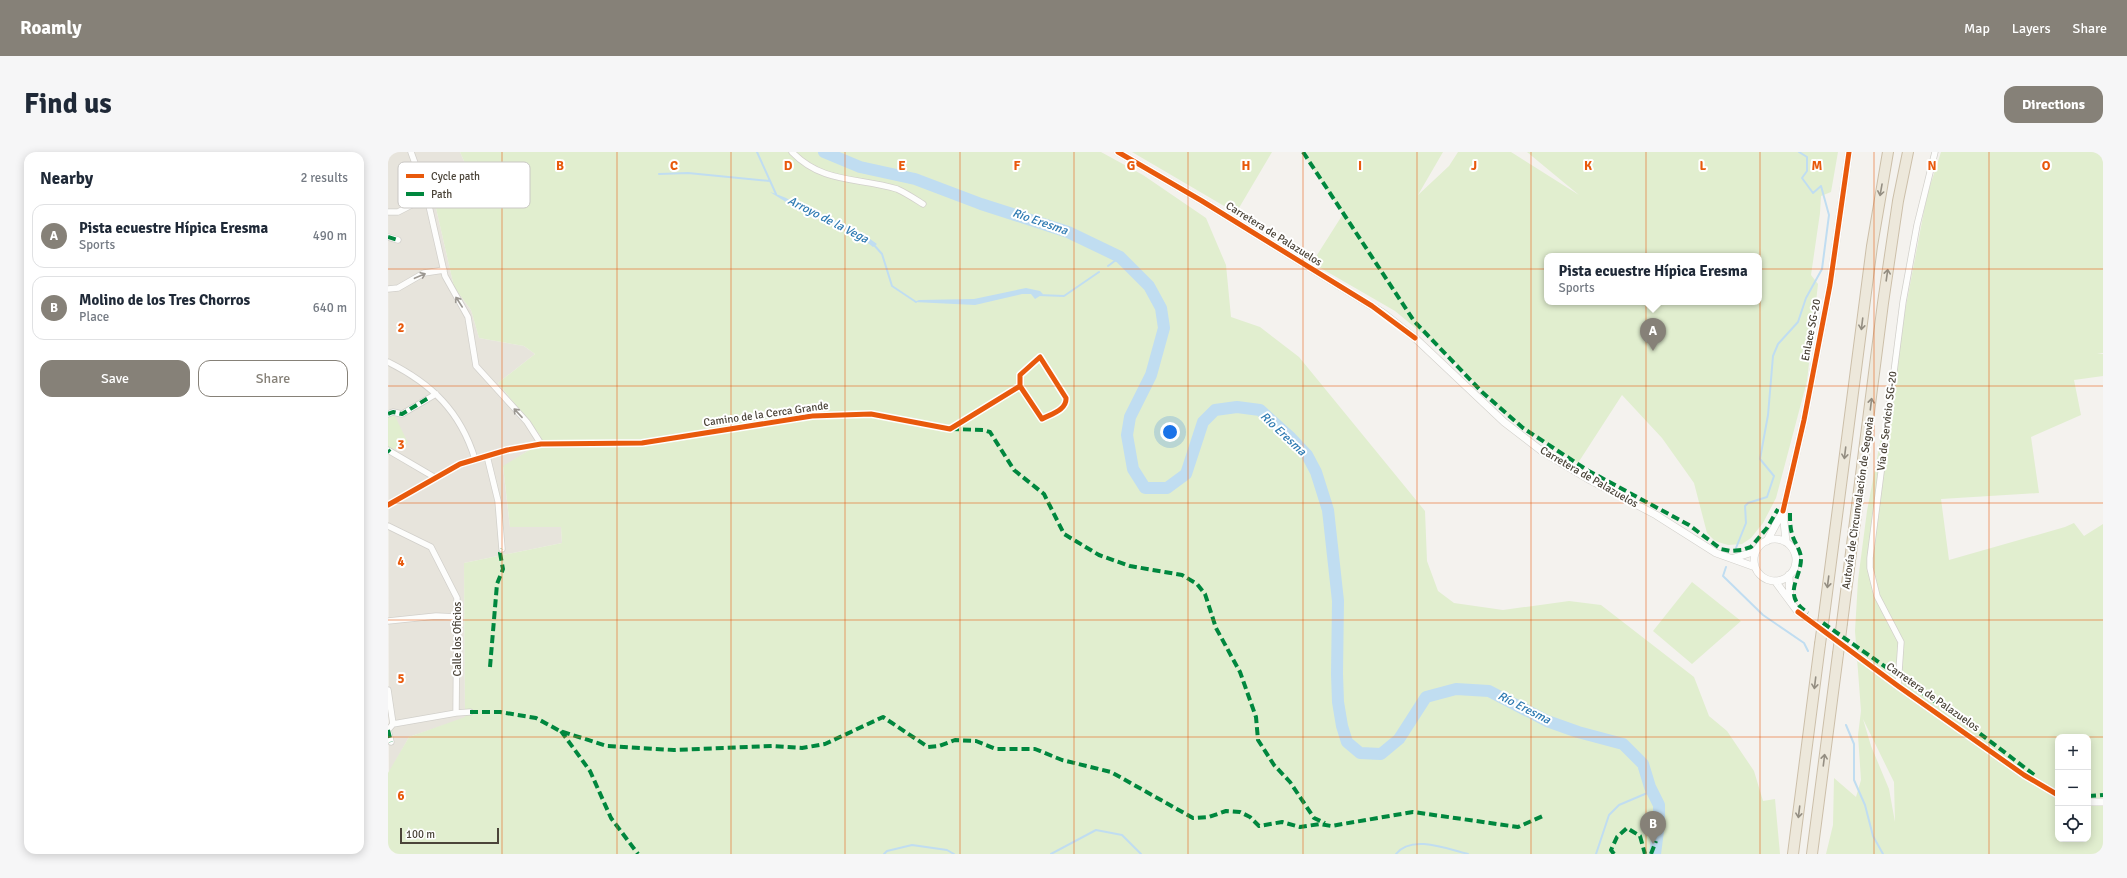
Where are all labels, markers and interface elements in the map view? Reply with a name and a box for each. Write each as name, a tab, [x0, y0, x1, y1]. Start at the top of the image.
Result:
text: Roamly	[20, 16, 82, 40]
text: Map	[1964, 20, 1990, 37]
text: Layers	[2012, 20, 2051, 37]
text: Share	[2073, 20, 2107, 37]
button: Directions	[2004, 86, 2103, 123]
text: Find us	[24, 87, 112, 121]
text: B	[556, 158, 564, 174]
text: C	[670, 158, 678, 174]
text: D	[784, 158, 793, 174]
text: E	[898, 158, 906, 174]
text: F	[1014, 158, 1021, 174]
text: G	[1127, 158, 1135, 174]
text: H	[1242, 158, 1250, 174]
text: I	[1358, 158, 1362, 174]
text: J	[1471, 158, 1477, 174]
text: K	[1584, 158, 1592, 174]
text: L	[1700, 158, 1707, 174]
text: M	[1812, 158, 1823, 174]
text: N	[1927, 158, 1937, 174]
text: O	[2042, 158, 2051, 174]
legend	[398, 162, 530, 208]
text: Nearby	[40, 168, 93, 189]
text: 2 results	[300, 170, 348, 186]
text: Cycle path	[431, 170, 480, 183]
one-way arrow	[1876, 183, 1884, 196]
text: Path	[431, 188, 452, 201]
water label: Arroyo de la Vega	[785, 193, 872, 247]
street label: Carretera de Palazuelos	[1223, 199, 1325, 269]
water label: Río Eresma	[1011, 206, 1070, 239]
text: Pista ecuestre Hípica Eresma	[79, 219, 268, 237]
text: A	[50, 228, 58, 244]
text: 490 m	[313, 228, 347, 244]
text: Sports	[79, 237, 115, 253]
popup	[1544, 253, 1762, 305]
text: Pista ecuestre Hípica Eresma	[1558, 262, 1748, 280]
one-way arrow	[1883, 269, 1891, 282]
one-way arrow	[413, 271, 425, 279]
text: Sports	[1558, 280, 1595, 296]
text: Molino de los Tres Chorros	[79, 291, 250, 309]
one-way arrow	[455, 296, 463, 308]
street label: Enlace SG-20	[1799, 298, 1823, 362]
text: B	[50, 300, 58, 316]
text: 640 m	[313, 300, 347, 316]
text: Place	[79, 309, 109, 325]
one-way arrow	[1858, 317, 1866, 330]
pin: A	[1640, 318, 1666, 351]
text: 2	[397, 320, 405, 336]
button: Save	[40, 360, 190, 397]
button: Share	[198, 360, 348, 397]
street label: Vía de Servicio SG-20	[1874, 370, 1900, 472]
one-way arrow	[1867, 398, 1875, 411]
street label: Camino de la Cerca Grande	[703, 399, 829, 429]
one-way arrow	[514, 408, 523, 418]
water label: Río Eresma	[1257, 409, 1310, 460]
street label: Autovía de Circunvalación de Segovia	[1839, 415, 1877, 590]
your location	[1160, 422, 1180, 442]
text: 3	[397, 437, 405, 453]
street label: Carretera de Palazuelos	[1538, 444, 1640, 510]
one-way arrow	[1841, 446, 1849, 459]
text: 4	[397, 554, 405, 570]
one-way arrow	[1825, 575, 1832, 588]
street label: Calle los Oficios	[451, 601, 464, 676]
street label: Carretera de Palazuelos	[1884, 660, 1982, 734]
text: 5	[397, 671, 405, 687]
one-way arrow	[1811, 676, 1819, 689]
water label: Río Eresma	[1495, 688, 1554, 728]
map controls	[2055, 734, 2091, 842]
button: +	[2055, 734, 2091, 770]
one-way arrow	[1820, 754, 1828, 767]
button: −	[2055, 770, 2091, 806]
text: 6	[397, 788, 405, 804]
one-way arrow	[1795, 805, 1803, 818]
button: locate	[2055, 806, 2091, 842]
pin: B	[1640, 811, 1666, 844]
scale bar	[400, 826, 499, 845]
text: 100 m	[406, 828, 435, 841]

